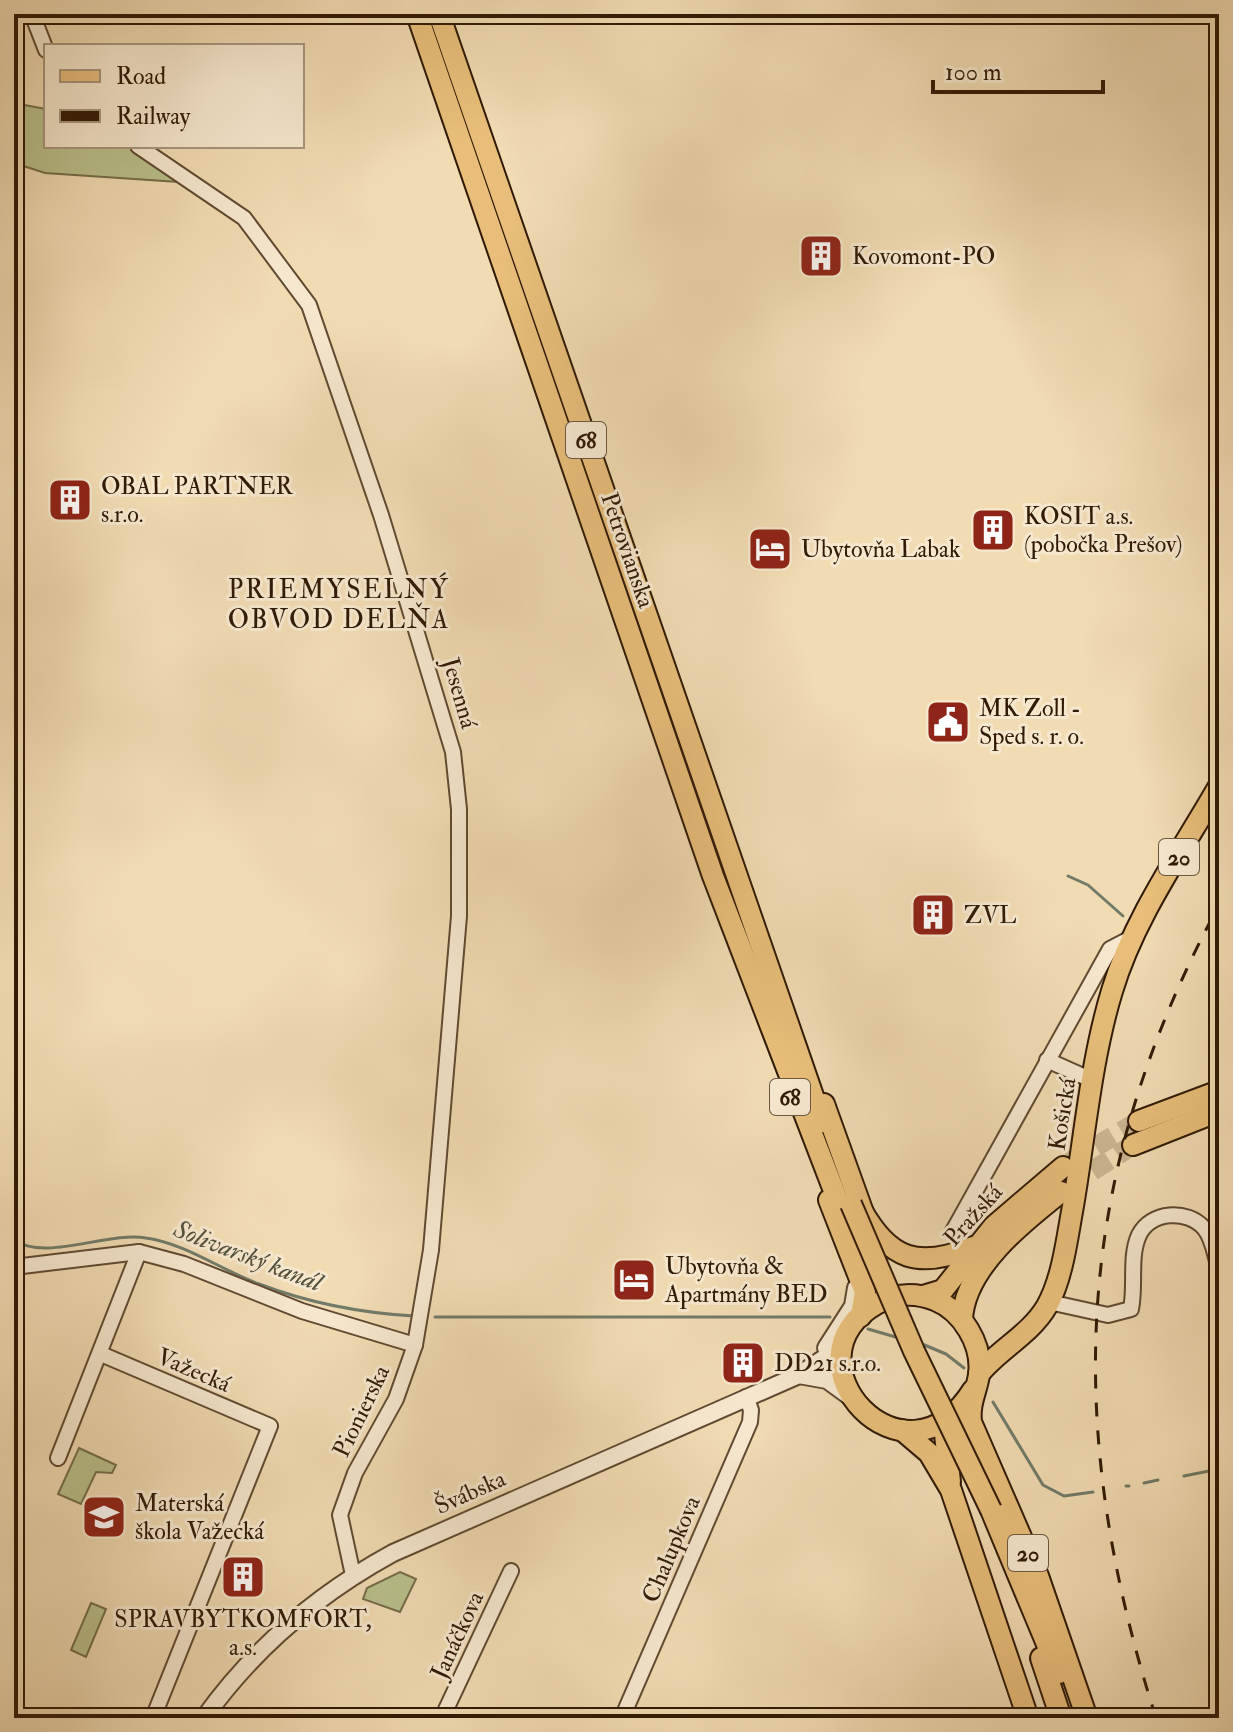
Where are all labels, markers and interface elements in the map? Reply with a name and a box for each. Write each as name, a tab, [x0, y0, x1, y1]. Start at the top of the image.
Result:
legend	[44, 44, 304, 148]
scale bar	[933, 44, 1103, 94]
text: 100 m	[945, 57, 1002, 88]
text: Road	[116, 61, 166, 92]
text: Railway	[116, 101, 191, 132]
building icon: Kovomont-PO	[797, 232, 845, 280]
place label: Kovomont-PO	[852, 241, 995, 272]
road number: 68	[566, 422, 606, 458]
place label: OBAL PARTNER s.r.o.	[101, 471, 294, 530]
building icon: OBAL PARTNER s.r.o.	[46, 476, 94, 524]
street label: Petrovianska	[593, 488, 662, 613]
place label: KOSIT a.s. (pobočka Prešov)	[1024, 501, 1183, 560]
building icon: KOSIT a.s. (pobočka Prešov)	[969, 506, 1017, 554]
hotel icon: Ubytovňa Labak	[746, 525, 794, 573]
place label: Ubytovňa Labak	[801, 534, 961, 565]
district label: PRIEMYSELNÝ OBVOD DELŇA	[228, 572, 450, 636]
street label: Jesenná	[434, 653, 485, 733]
place label: MK Zoll - Sped s. r. o.	[979, 693, 1084, 752]
public building icon: MK Zoll - Sped s. r. o.	[924, 698, 972, 746]
road number: 20	[1159, 839, 1199, 875]
building icon: ZVL	[909, 891, 957, 939]
place label: ZVL	[964, 900, 1017, 931]
street label: Košická	[1041, 1074, 1084, 1153]
road number: 68	[770, 1079, 810, 1115]
street label: Pražská	[937, 1177, 1010, 1253]
water label: Solivarský kanál	[168, 1213, 328, 1300]
place label: Ubytovňa & Apartmány BED	[664, 1251, 828, 1310]
hotel icon: Ubytovňa & Apartmány BED	[610, 1256, 658, 1304]
building icon: DD21 s.r.o.	[719, 1339, 767, 1387]
street label: Važecká	[152, 1341, 236, 1400]
place label: DD21 s.r.o.	[774, 1348, 881, 1379]
street label: Pionierska	[326, 1359, 398, 1462]
street label: Švábska	[430, 1462, 511, 1522]
place label: Materská škola Važecká	[135, 1488, 265, 1547]
street label: Chalupkova	[635, 1490, 708, 1607]
school or university icon: Materská škola Važecká	[80, 1493, 128, 1541]
road number: 20	[1008, 1535, 1048, 1571]
building icon: SPRAVBYTKOMFORT, a.s.	[219, 1553, 267, 1601]
street label: Janáčkova	[423, 1585, 492, 1685]
place label: SPRAVBYTKOMFORT, a.s.	[114, 1604, 372, 1663]

